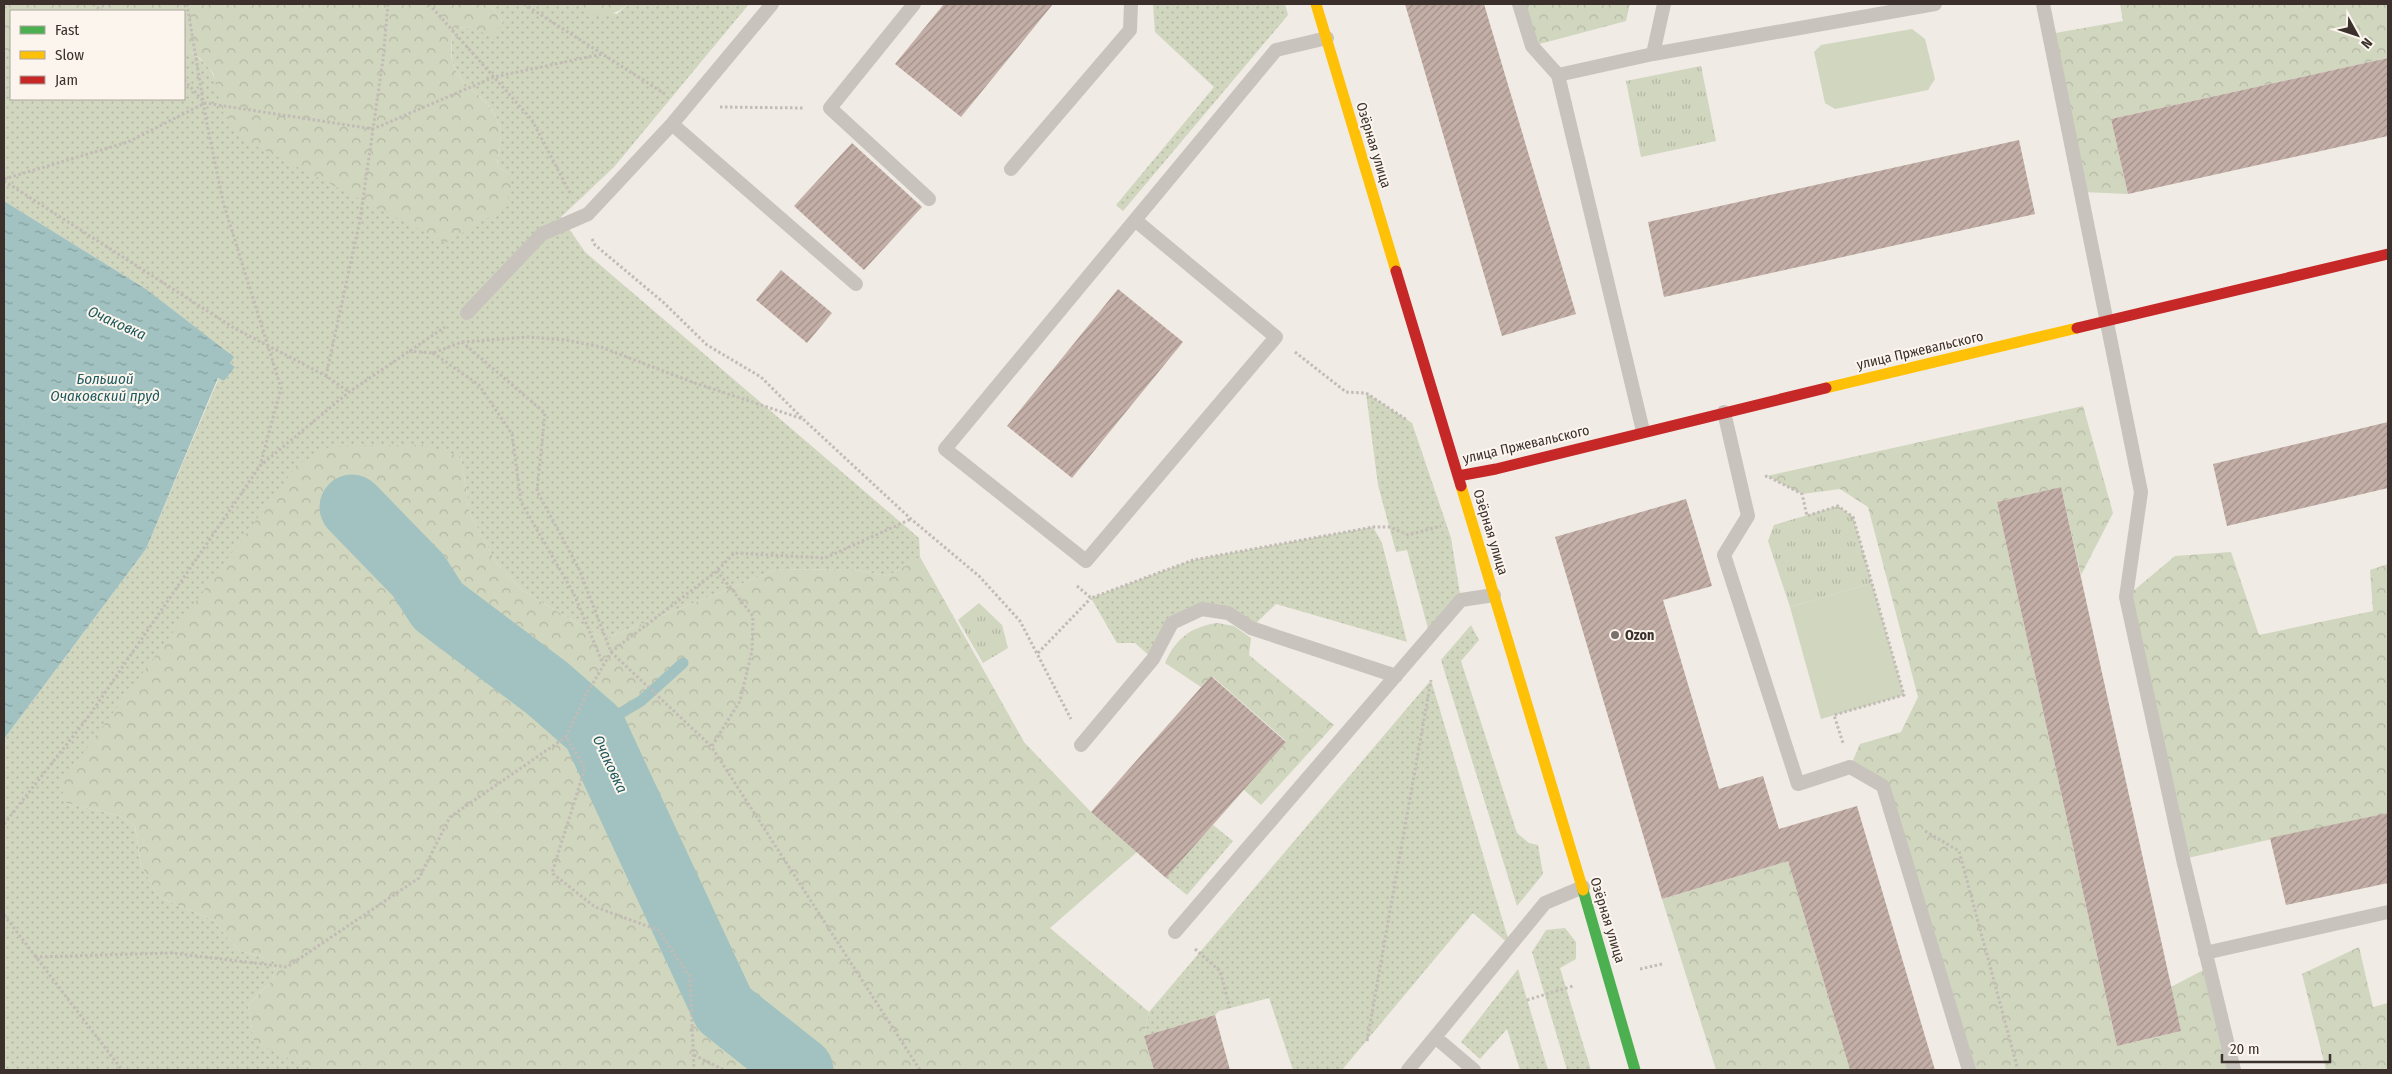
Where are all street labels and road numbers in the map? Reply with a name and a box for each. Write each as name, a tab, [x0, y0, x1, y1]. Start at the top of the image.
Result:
street label: Озёрная улица	[1352, 100, 1395, 190]
street label: улица Пржевальского	[1855, 328, 1985, 373]
street label: улица Пржевальского	[1461, 422, 1591, 467]
street label: Озёрная улица	[1469, 487, 1512, 577]
street label: Озёрная улица	[1586, 875, 1629, 965]

